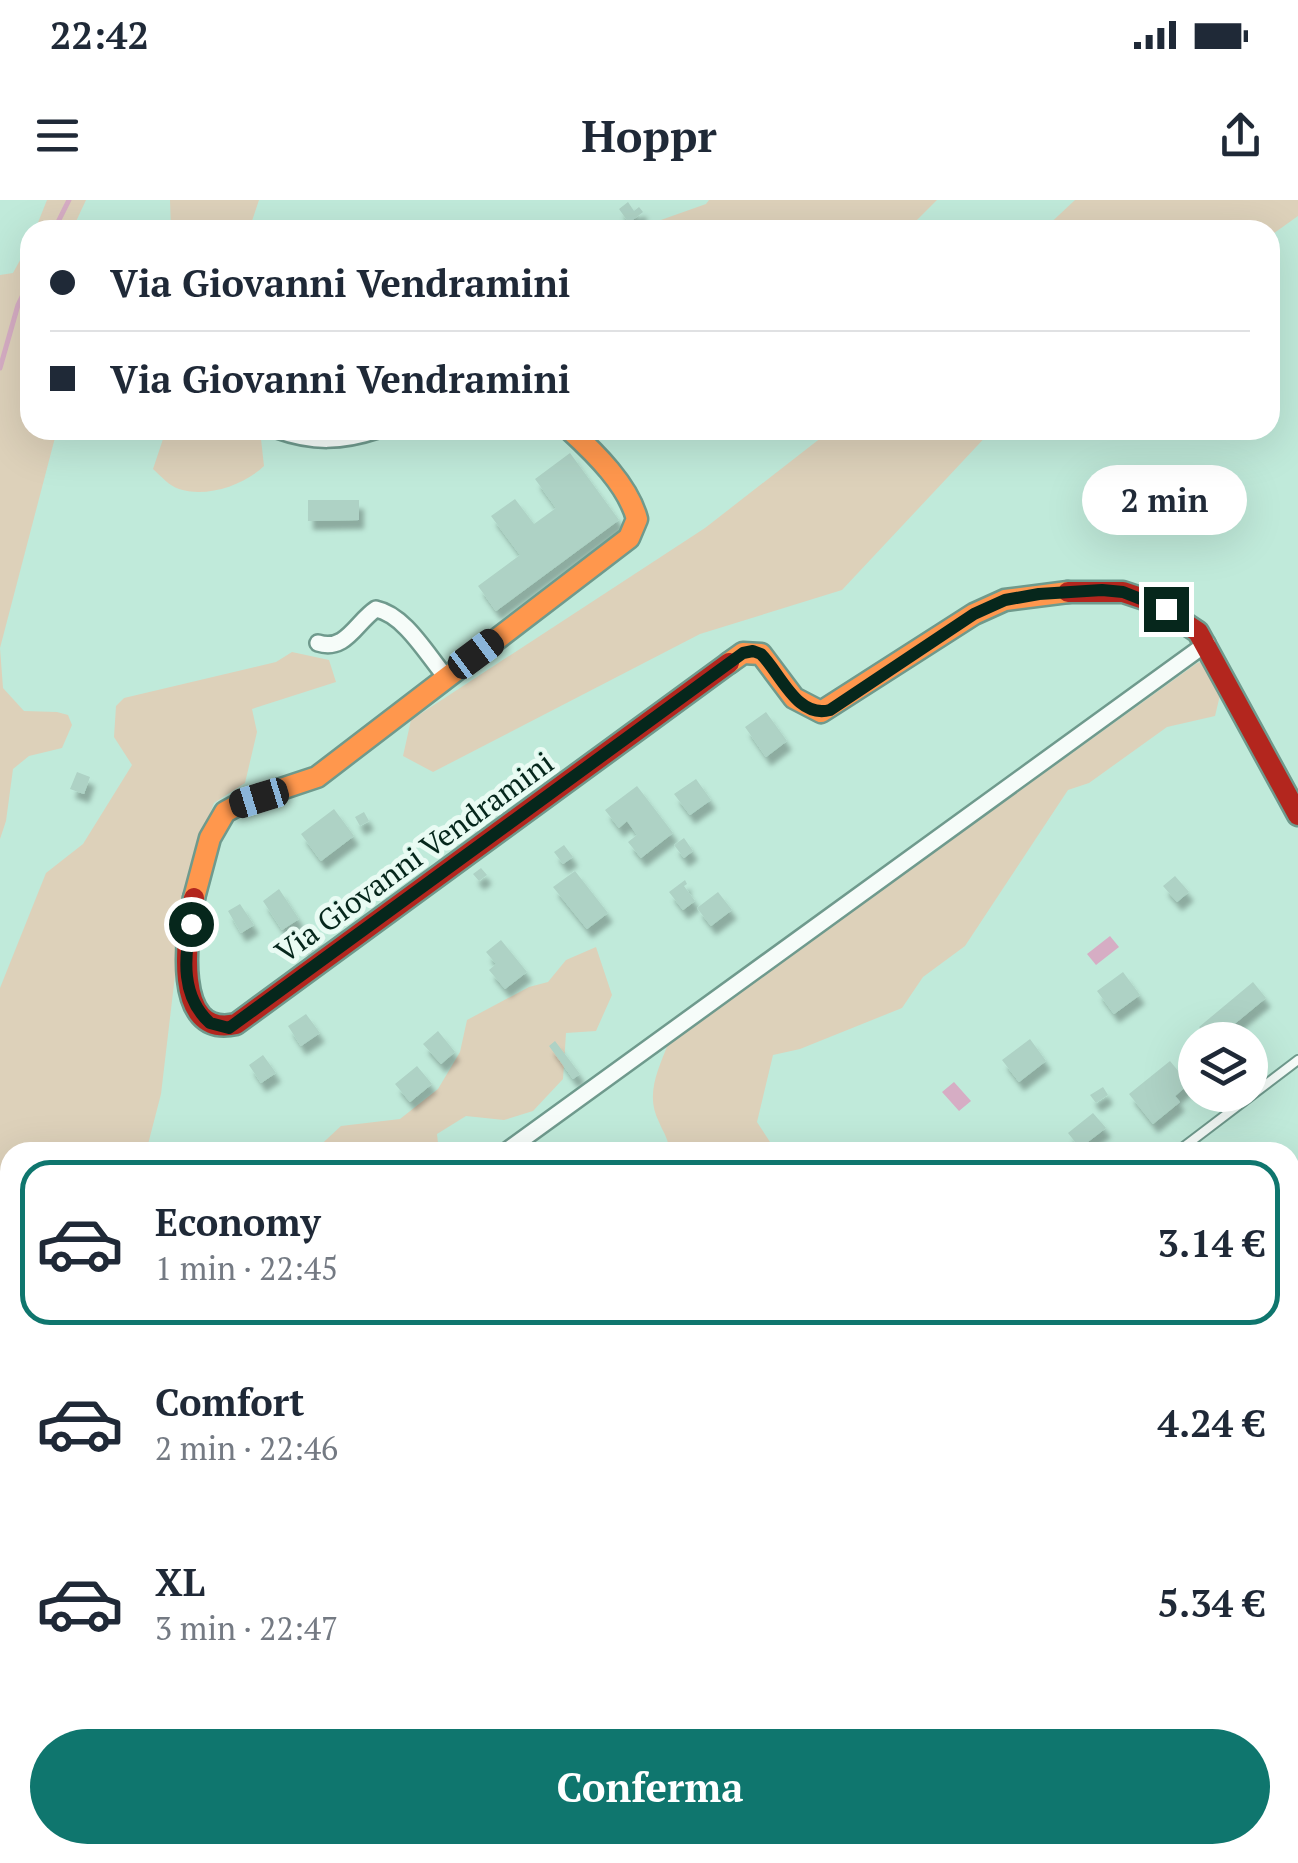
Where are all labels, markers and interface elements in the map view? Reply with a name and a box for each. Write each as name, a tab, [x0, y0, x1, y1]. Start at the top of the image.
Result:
text: 22:42	[50, 10, 149, 60]
text: Hoppr	[581, 105, 717, 165]
icon: menu	[30, 108, 85, 163]
icon: share	[1213, 108, 1268, 163]
text: Via Giovanni Vendramini	[110, 258, 571, 308]
text: Via Giovanni Vendramini	[110, 354, 571, 404]
callout: 2 min	[1084, 464, 1248, 534]
text: 2 min	[1121, 479, 1208, 521]
route end	[1144, 587, 1189, 632]
car	[443, 624, 509, 684]
street label: Via Giovanni Vendramini	[267, 742, 561, 972]
car	[226, 775, 292, 821]
route start	[169, 902, 214, 947]
map controls	[1178, 1022, 1268, 1112]
button: layers	[1178, 1022, 1268, 1112]
text: Economy	[155, 1197, 321, 1247]
icon: car	[35, 1198, 125, 1288]
text: 3.14 €	[1158, 1218, 1265, 1268]
text: 1 min · 22:45	[155, 1247, 338, 1289]
text: Comfort	[155, 1377, 304, 1427]
icon: car	[35, 1378, 125, 1468]
text: 4.24 €	[1158, 1398, 1265, 1448]
text: 2 min · 22:46	[155, 1427, 338, 1469]
text: XL	[155, 1557, 205, 1607]
icon: car	[35, 1558, 125, 1648]
text: 5.34 €	[1158, 1578, 1265, 1628]
text: 3 min · 22:47	[155, 1607, 338, 1649]
button: Conferma	[30, 1729, 1270, 1844]

